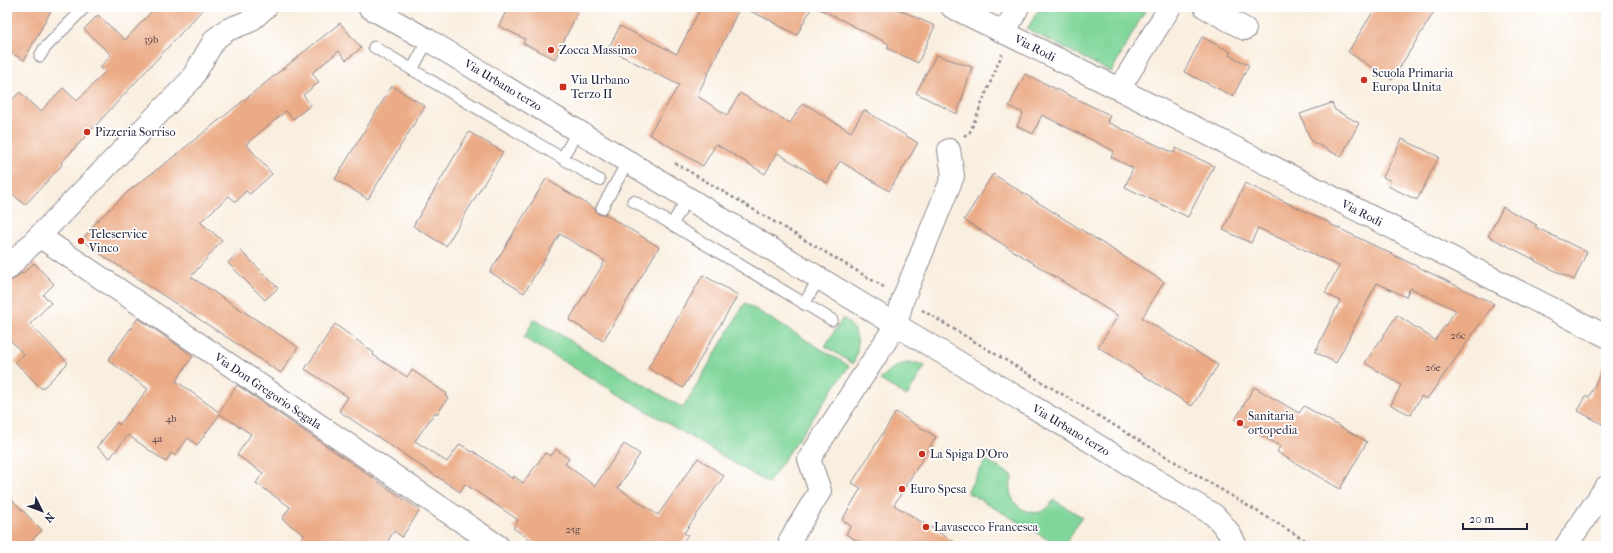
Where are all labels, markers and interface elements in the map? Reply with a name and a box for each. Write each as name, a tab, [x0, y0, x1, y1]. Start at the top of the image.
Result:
street label: Via Rodi	[1011, 31, 1058, 64]
house number: 39b	[144, 34, 158, 46]
place label: Zocca Massimo	[559, 43, 637, 57]
marker: Zocca Massimo	[546, 45, 556, 55]
street label: Via Urbano terzo	[461, 56, 544, 114]
place label: Scuola Primaria Europa Unita	[1372, 66, 1454, 94]
place label: Via Urbano Terzo II	[570, 73, 630, 101]
marker: Scuola Primaria Europa Unita	[1359, 75, 1369, 85]
marker: Via Urbano Terzo II	[558, 82, 568, 92]
place label: Pizzeria Sorriso	[95, 125, 176, 139]
marker: Pizzeria Sorriso	[82, 127, 92, 137]
street label: Via Rodi	[1338, 196, 1385, 229]
place label: Teleservice Vinco	[88, 227, 147, 255]
marker: Teleservice Vinco	[76, 236, 86, 246]
house number: 26c	[1451, 330, 1466, 342]
street label: Via Don Gregorio Segala	[211, 349, 325, 432]
house number: 26e	[1425, 362, 1441, 374]
street label: Via Urbano terzo	[1029, 401, 1112, 459]
place label: Sanitaria ortopedia	[1248, 409, 1298, 437]
house number: 4b	[165, 413, 177, 425]
marker: Sanitaria ortopedia	[1235, 418, 1245, 428]
house number: 4a	[152, 433, 163, 445]
place label: La Spiga D'Oro	[930, 447, 1008, 461]
marker: La Spiga D'Oro	[917, 449, 927, 459]
place label: Euro Spesa	[910, 482, 967, 496]
marker: Euro Spesa	[897, 484, 907, 494]
north arrow	[22, 491, 62, 531]
scale bar	[1463, 505, 1527, 531]
text: N	[41, 510, 57, 525]
text: 20 m	[1469, 512, 1494, 526]
place label: Lavasecco Francesca	[934, 520, 1039, 534]
marker: Lavasecco Francesca	[921, 522, 931, 532]
house number: 25g	[566, 524, 581, 536]

